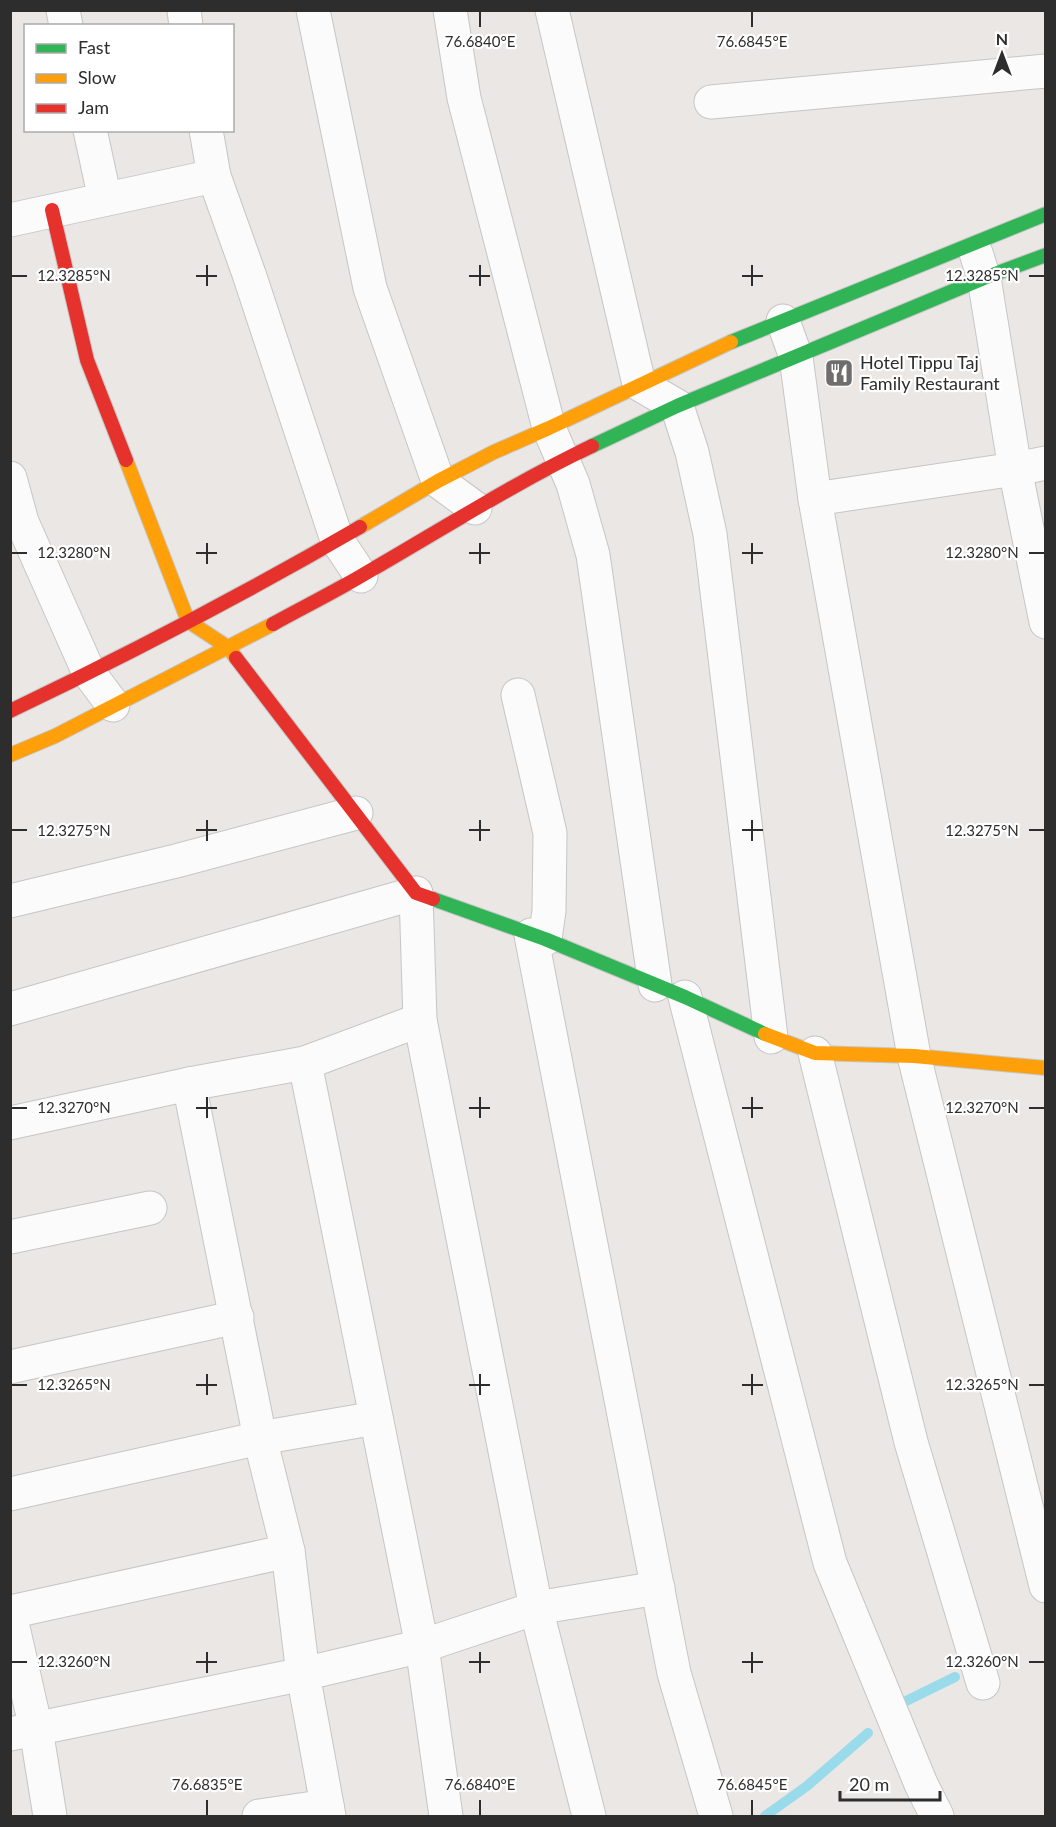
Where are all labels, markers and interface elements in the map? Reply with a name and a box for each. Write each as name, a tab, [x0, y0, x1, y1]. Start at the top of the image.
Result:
legend	[24, 24, 234, 132]
north arrow	[972, 24, 1032, 84]
text: N	[996, 29, 1008, 48]
text: 76.6840°E	[445, 32, 515, 50]
text: 76.6845°E	[717, 32, 787, 50]
text: Fast	[78, 36, 111, 58]
text: Slow	[78, 66, 116, 88]
text: Jam	[78, 96, 109, 118]
text: 12.3285°N	[37, 266, 111, 284]
text: 12.3285°N	[945, 266, 1019, 284]
place label: Hotel Tippu Taj Family Restaurant	[860, 351, 1000, 394]
restaurant icon: Hotel Tippu Taj Family Restaurant	[823, 357, 855, 389]
text: 12.3280°N	[37, 543, 111, 561]
text: 12.3280°N	[945, 543, 1019, 561]
text: 12.3275°N	[37, 821, 111, 839]
text: 12.3275°N	[945, 821, 1019, 839]
text: 12.3270°N	[37, 1098, 111, 1116]
text: 12.3270°N	[945, 1098, 1019, 1116]
text: 12.3265°N	[37, 1375, 111, 1393]
text: 12.3265°N	[945, 1375, 1019, 1393]
text: 12.3260°N	[37, 1652, 111, 1670]
text: 12.3260°N	[945, 1652, 1019, 1670]
scale bar	[840, 1764, 940, 1802]
text: 20 m	[849, 1773, 889, 1795]
text: 76.6835°E	[172, 1775, 242, 1793]
text: 76.6840°E	[445, 1775, 515, 1793]
text: 76.6845°E	[717, 1775, 787, 1793]

